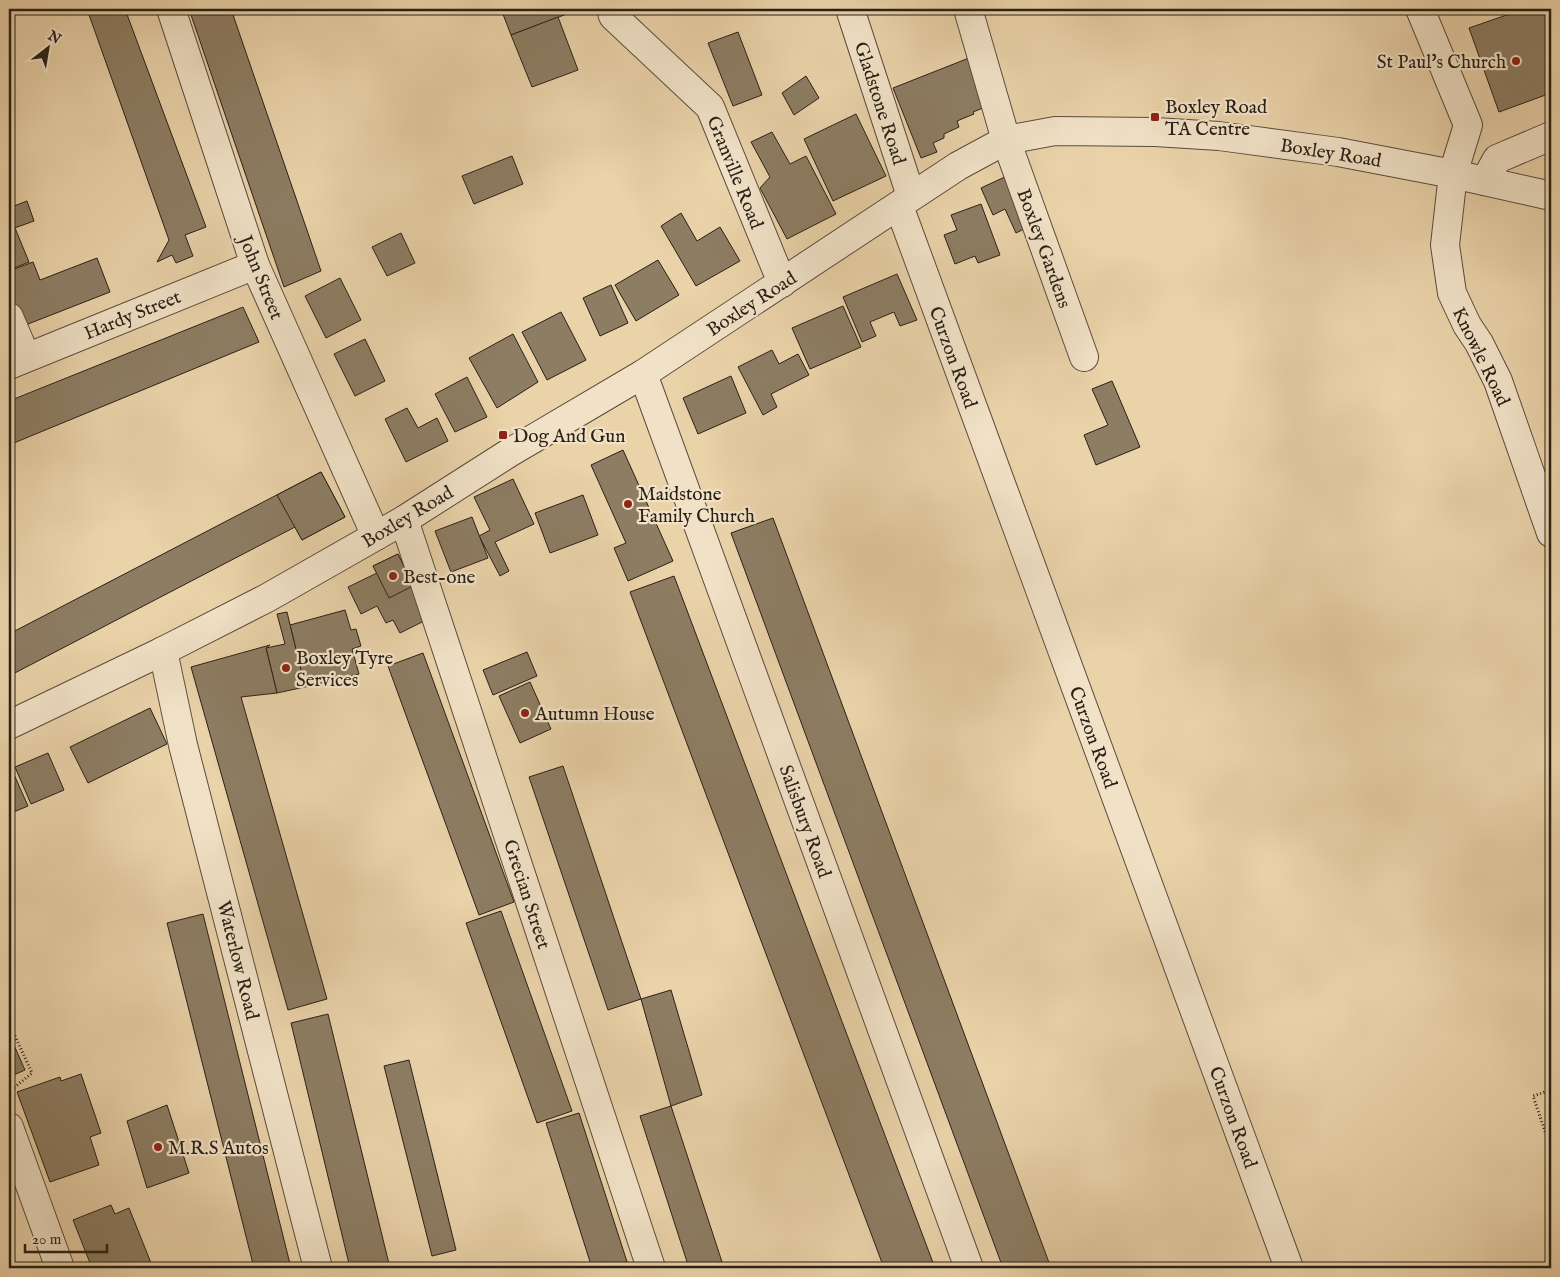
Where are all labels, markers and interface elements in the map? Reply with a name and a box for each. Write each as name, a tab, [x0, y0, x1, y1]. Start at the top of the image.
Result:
north arrow	[22, 22, 72, 72]
text: N	[43, 26, 64, 49]
street label: Gladstone Road	[848, 39, 911, 169]
place label: St Paul's Church	[1377, 51, 1506, 75]
marker: St Paul's Church	[1510, 55, 1522, 67]
place label: Boxley Road TA Centre	[1165, 96, 1268, 142]
marker: Boxley Road TA Centre	[1149, 111, 1161, 123]
street label: Granville Road	[701, 113, 768, 234]
street label: Boxley Road	[1278, 134, 1384, 174]
street label: Boxley Gardens	[1010, 186, 1076, 312]
street label: John Street	[232, 230, 288, 324]
street label: Boxley Road	[703, 266, 802, 343]
street label: Hardy Street	[81, 285, 185, 346]
street label: Curzon Road	[923, 303, 982, 413]
street label: Knowle Road	[1446, 303, 1515, 411]
place label: Dog And Gun	[513, 425, 625, 449]
marker: Dog And Gun	[497, 429, 509, 441]
street label: Boxley Road	[358, 481, 459, 554]
place label: Maidstone Family Church	[638, 483, 755, 529]
marker: Maidstone Family Church	[622, 498, 634, 510]
place label: Best-one	[403, 566, 476, 590]
marker: Best-one	[387, 570, 399, 582]
place label: Boxley Tyre Services	[296, 647, 393, 693]
marker: Boxley Tyre Services	[280, 662, 292, 674]
street label: Curzon Road	[1063, 683, 1122, 793]
place label: Autumn House	[534, 703, 655, 727]
marker: Autumn House	[519, 707, 531, 719]
street label: Salisbury Road	[773, 762, 836, 882]
street label: Grecian Street	[497, 837, 555, 953]
street label: Waterlow Road	[211, 898, 264, 1023]
street label: Curzon Road	[1203, 1063, 1262, 1173]
place label: M.R.S Autos	[168, 1137, 269, 1161]
marker: M.R.S Autos	[152, 1141, 164, 1153]
scale bar	[25, 1222, 108, 1254]
text: 20 m	[32, 1230, 62, 1249]

